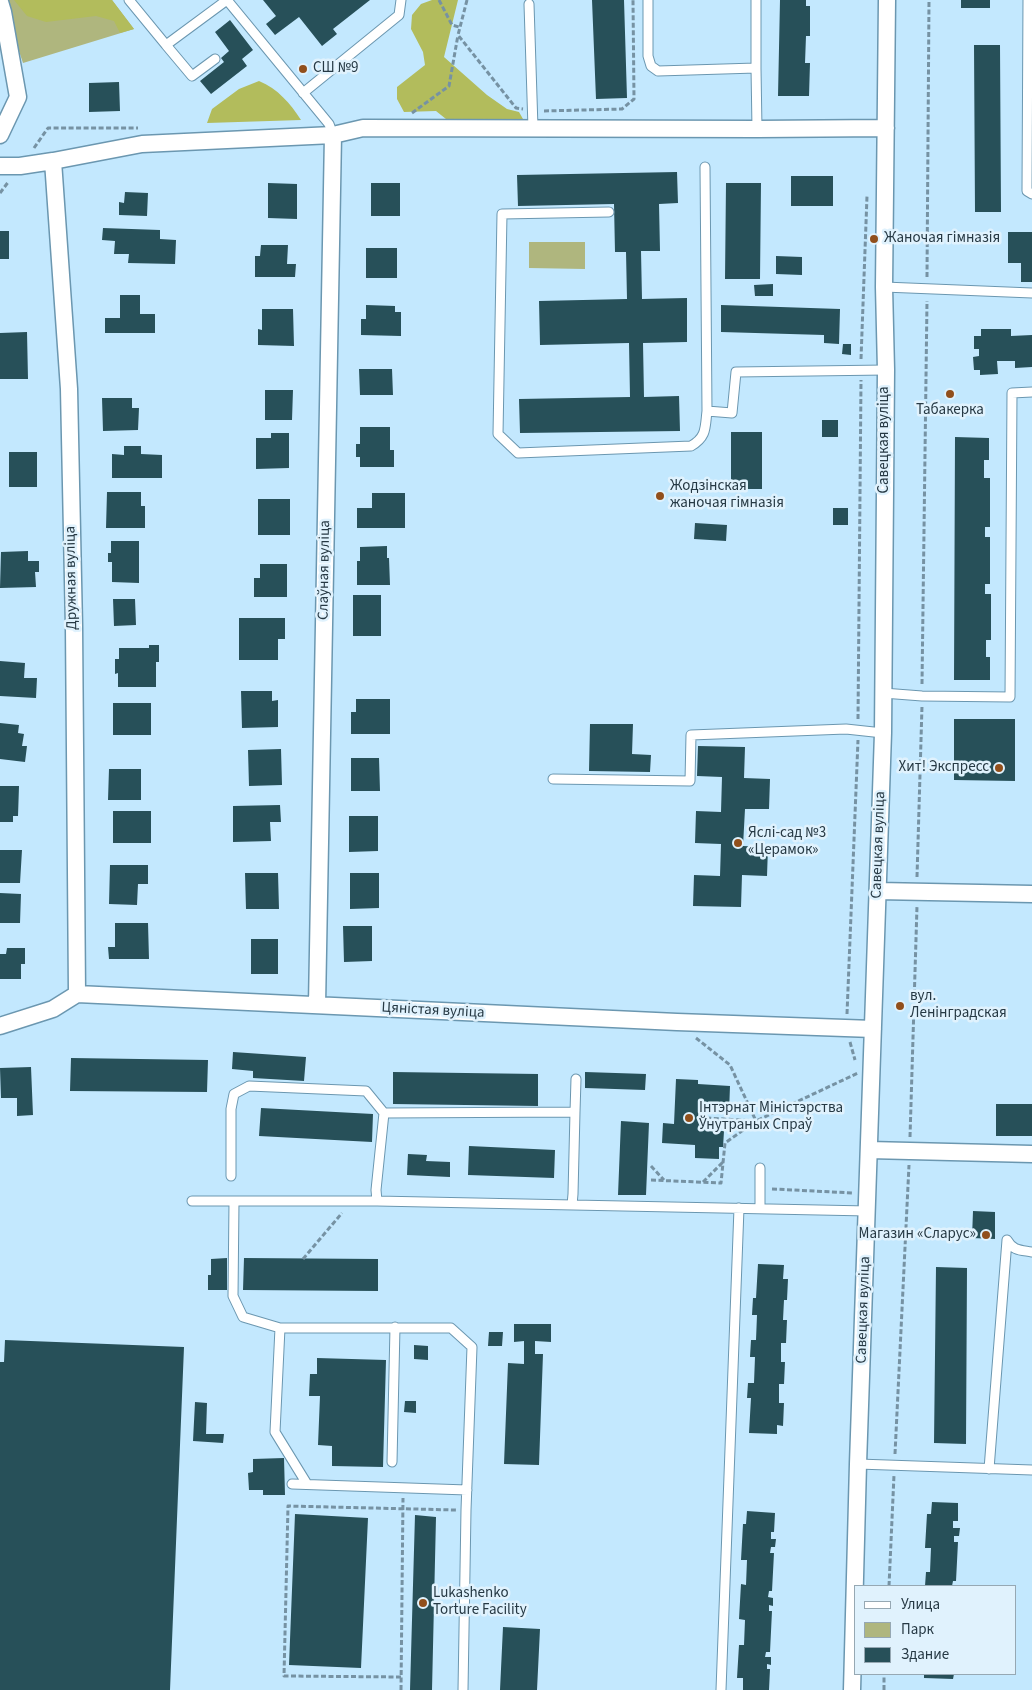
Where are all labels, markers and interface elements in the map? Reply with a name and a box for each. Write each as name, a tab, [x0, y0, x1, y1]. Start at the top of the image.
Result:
place label: СШ №9	[313, 60, 359, 78]
marker: СШ №9	[297, 63, 309, 75]
place label: Жаночая гімназія	[884, 230, 1000, 248]
marker: Жаночая гімназія	[868, 233, 880, 245]
street label: Савецкая вуліца	[876, 386, 894, 494]
marker: Табакерка	[944, 388, 956, 400]
place label: Табакерка	[916, 402, 984, 420]
place label: Жодзінская жаночая гімназія	[670, 478, 784, 513]
marker: Жодзінская жаночая гімназія	[654, 490, 666, 502]
street label: Слаўная вуліца	[315, 520, 335, 620]
street label: Дружная вуліца	[62, 526, 82, 630]
place label: Хит! Экспресс	[899, 759, 989, 777]
marker: Хит! Экспресс	[993, 762, 1005, 774]
street label: Савецкая вуліца	[868, 791, 890, 899]
place label: Яслі-сад №3 «Церамок»	[748, 825, 826, 860]
marker: Яслі-сад №3 «Церамок»	[732, 837, 744, 849]
place label: вул. Ленінградская	[910, 988, 1007, 1023]
street label: Цяністая вуліца	[381, 999, 485, 1023]
marker: вул. Ленінградская	[894, 1000, 906, 1012]
place label: Інтэрнат Міністэрства Ўнутраных Спраў	[699, 1100, 843, 1135]
marker: Інтэрнат Міністэрства Ўнутраных Спраў	[683, 1112, 695, 1124]
place label: Магазин «Сларус»	[859, 1226, 976, 1244]
marker: Магазин «Сларус»	[980, 1229, 992, 1241]
street label: Савецкая вуліца	[853, 1256, 875, 1364]
place label: Lukashenko Torture Facility	[433, 1585, 527, 1620]
legend	[854, 1585, 1017, 1675]
text: Улица	[901, 1594, 940, 1615]
marker: Lukashenko Torture Facility	[417, 1597, 429, 1609]
text: Парк	[901, 1619, 934, 1640]
text: Здание	[901, 1644, 949, 1665]

